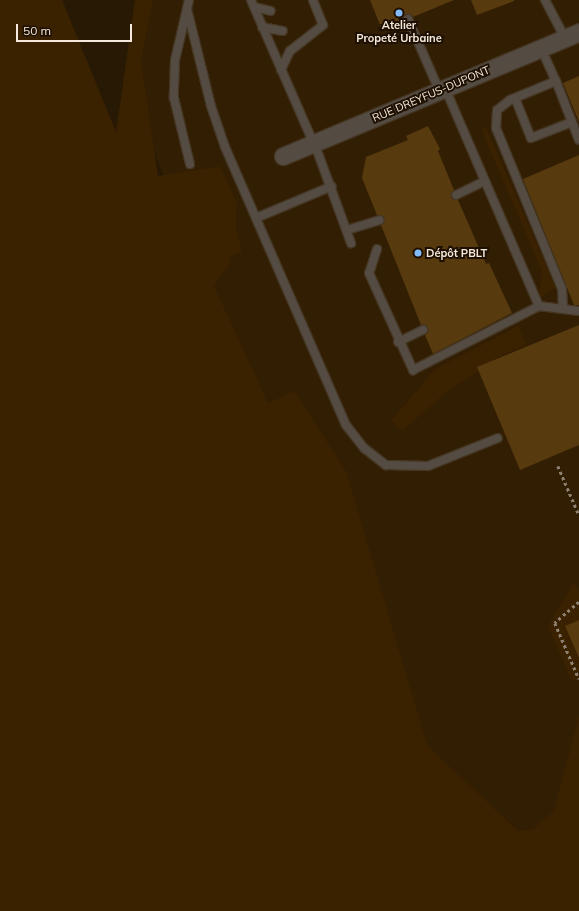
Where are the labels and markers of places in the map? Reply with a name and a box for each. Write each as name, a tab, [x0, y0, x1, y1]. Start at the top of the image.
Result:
marker: Atelier Propeté Urbaine	[394, 8, 404, 18]
place label: Atelier Propeté Urbaine	[356, 19, 442, 45]
place label: Dépôt PBLT	[426, 246, 487, 260]
marker: Dépôt PBLT	[413, 248, 423, 258]

